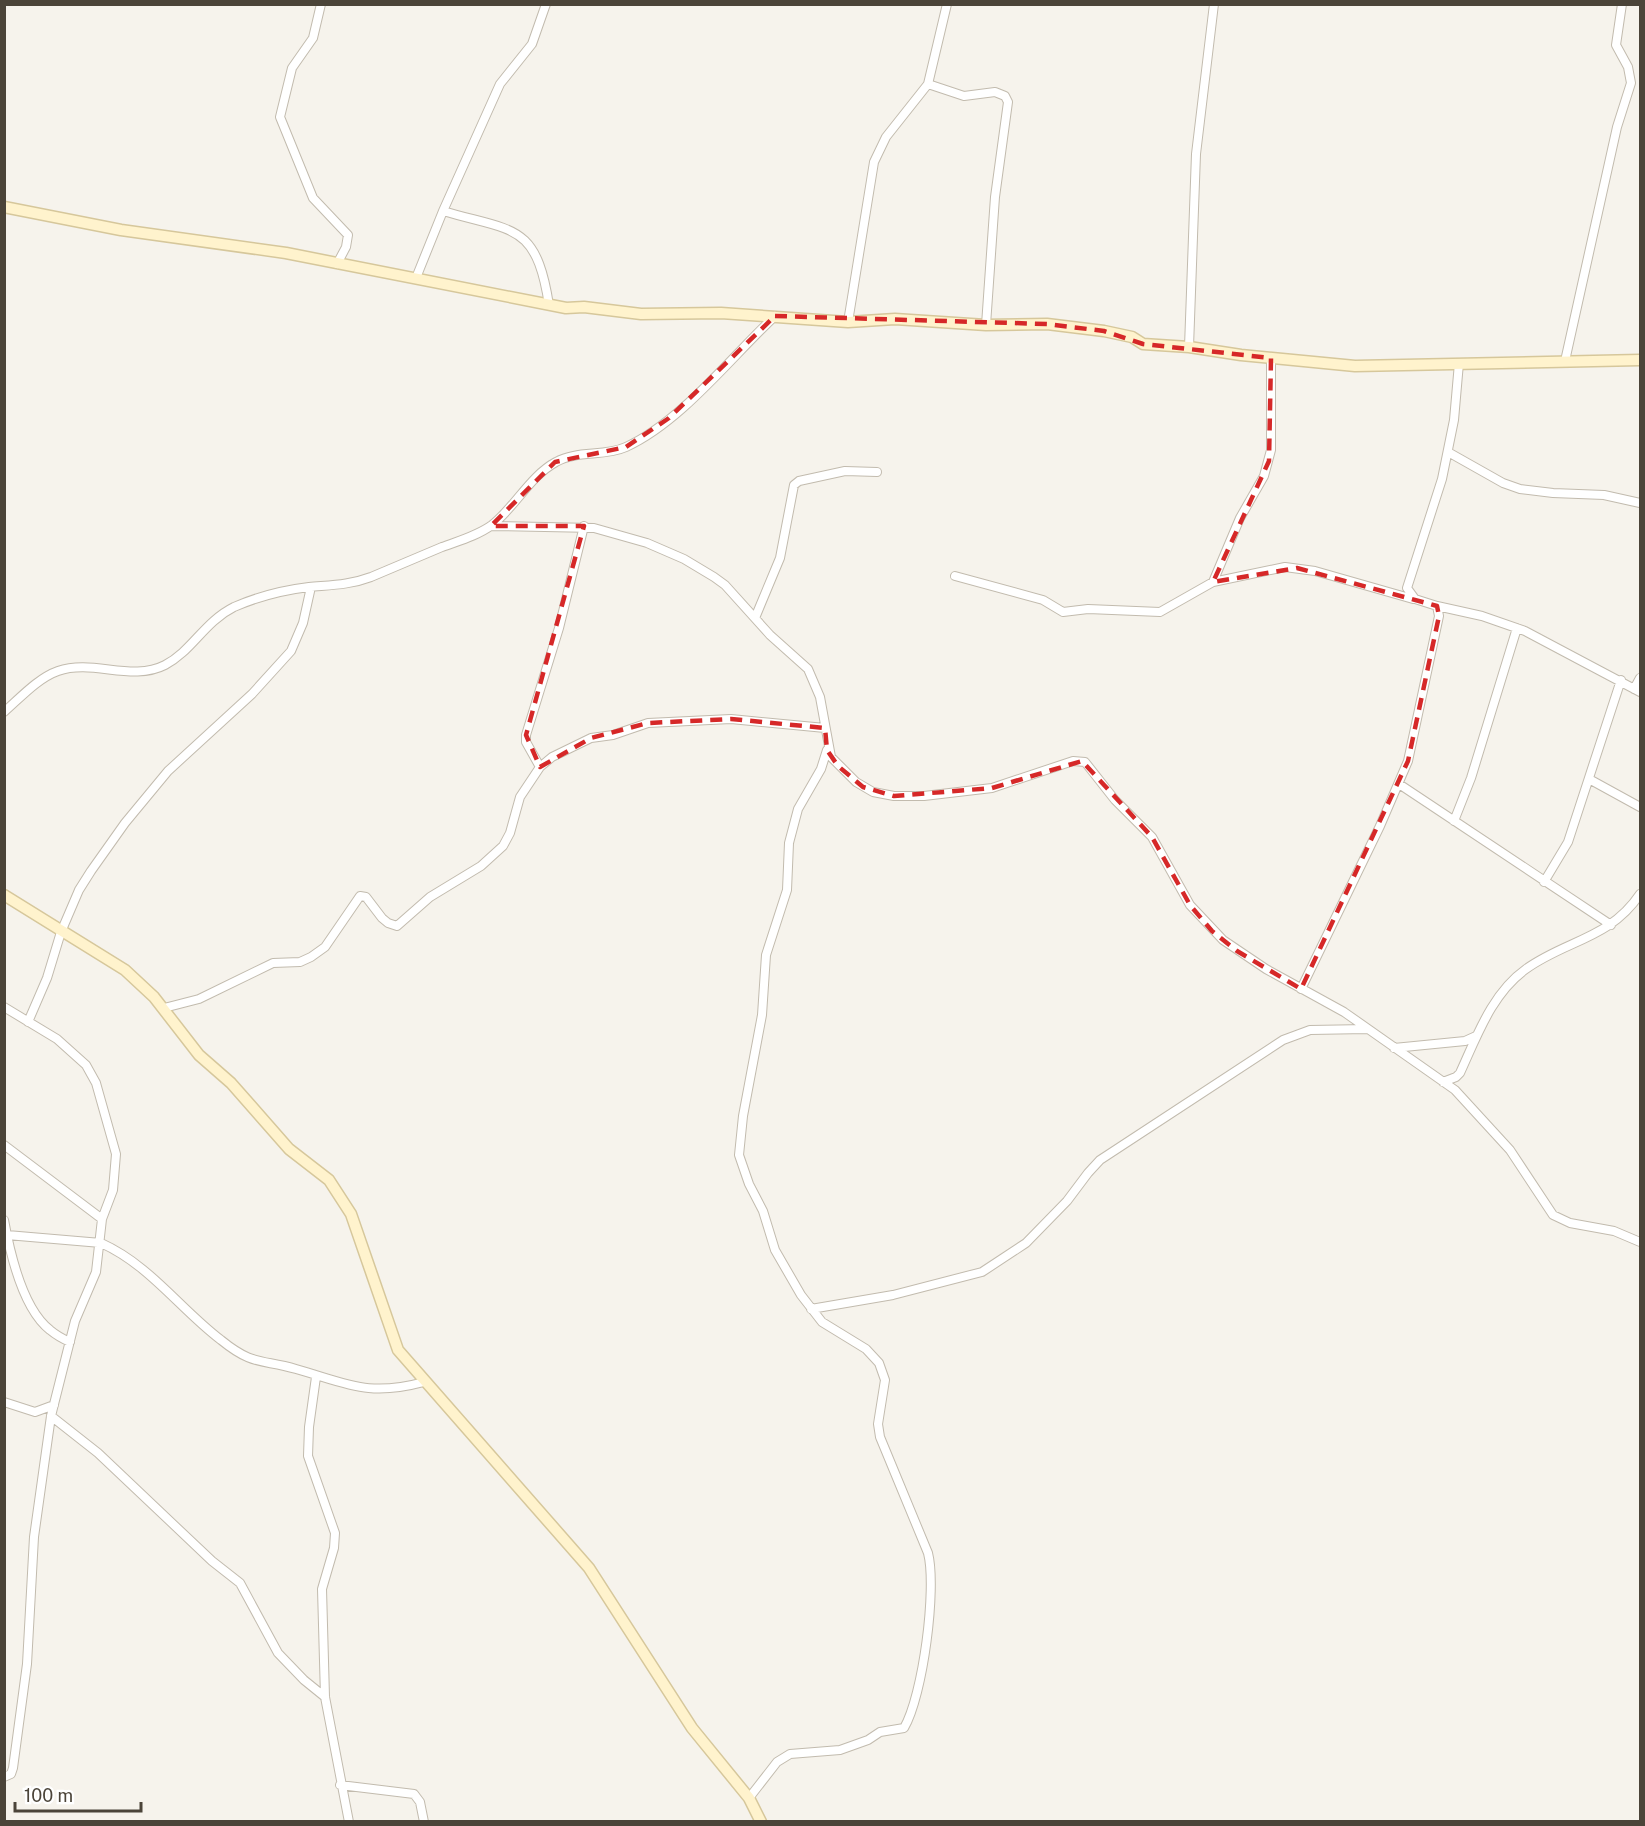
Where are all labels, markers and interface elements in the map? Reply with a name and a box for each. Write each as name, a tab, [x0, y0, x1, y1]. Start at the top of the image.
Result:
scale bar	[15, 1775, 141, 1813]
text: 100 m	[24, 1785, 73, 1806]

